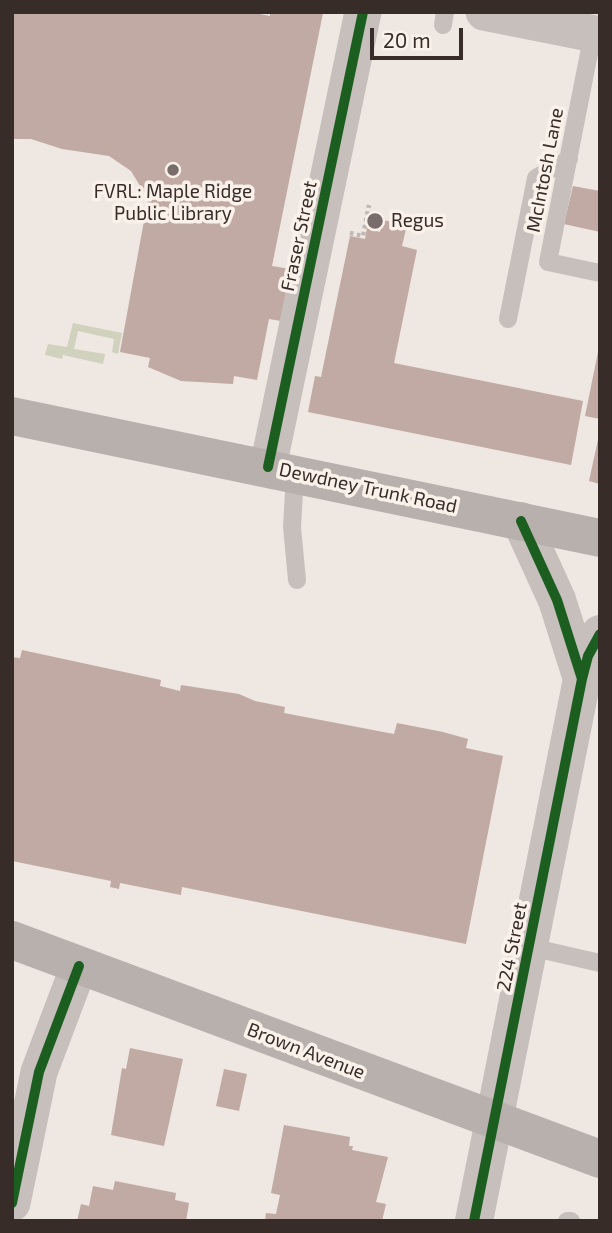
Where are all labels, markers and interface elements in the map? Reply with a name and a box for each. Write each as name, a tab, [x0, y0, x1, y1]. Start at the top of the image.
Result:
scale bar	[374, 14, 467, 58]
text: 20 m	[383, 27, 431, 52]
street label: McIntosh Lane	[522, 106, 568, 234]
marker: FVRL: Maple Ridge Public Library	[165, 162, 181, 178]
street label: Fraser Street	[276, 179, 322, 293]
place label: FVRL: Maple Ridge Public Library	[94, 181, 252, 225]
place label: Regus	[391, 210, 444, 232]
marker: Regus	[365, 211, 385, 231]
street label: Dewdney Trunk Road	[277, 458, 459, 518]
street label: 224 Street	[492, 901, 532, 993]
street label: Brown Avenue	[244, 1018, 368, 1084]

